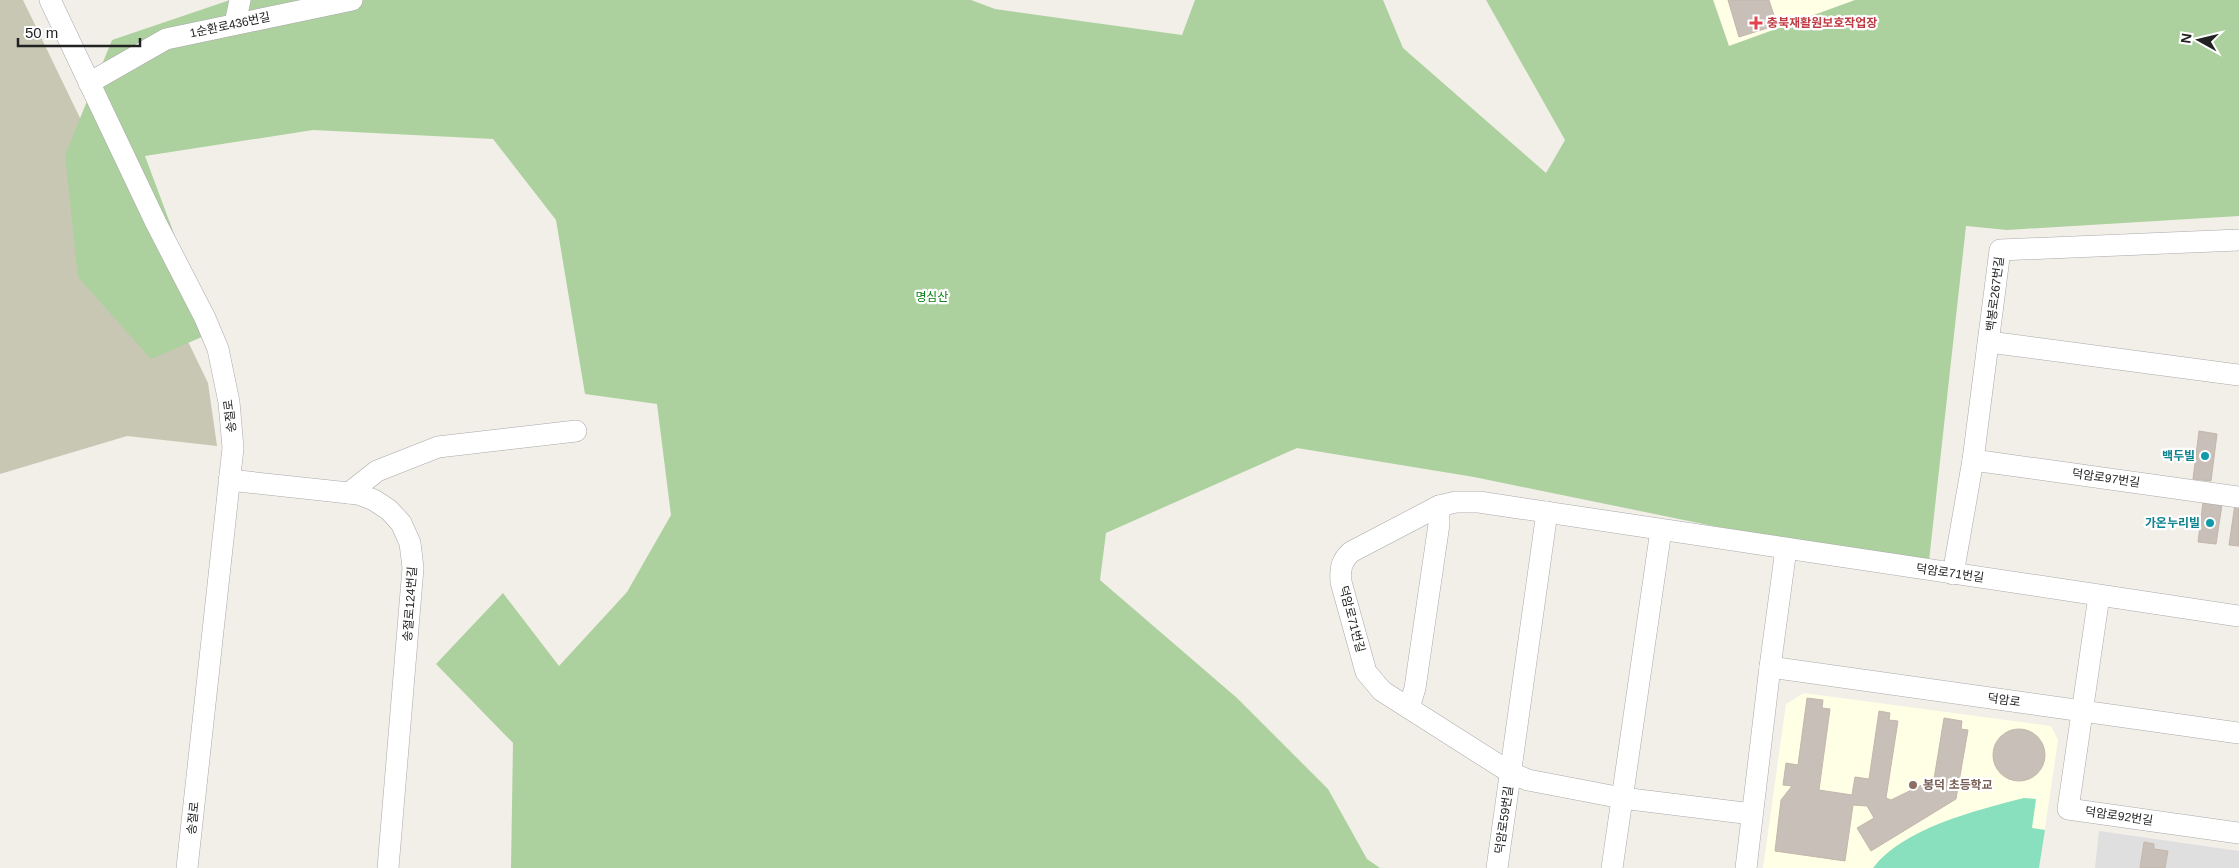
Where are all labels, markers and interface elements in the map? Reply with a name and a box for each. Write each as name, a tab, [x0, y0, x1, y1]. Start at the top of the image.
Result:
street label: 1순환로436번길	[188, 10, 272, 40]
scale bar	[18, 15, 140, 47]
north arrow	[2174, 15, 2224, 65]
marker: 충북재활원보호작업장	[1749, 16, 1763, 30]
place label: 충북재활원보호작업장	[1767, 16, 1877, 30]
text: 50 m	[25, 24, 58, 41]
text: N	[2177, 32, 2195, 44]
street label: 백봉로267번길	[1983, 256, 2007, 332]
park label: 명심산	[915, 290, 949, 304]
street label: 송절로	[221, 399, 239, 433]
place label: 백두빌	[2162, 449, 2195, 463]
marker: 백두빌	[2199, 450, 2211, 462]
street label: 덕암로97번길	[2071, 466, 2141, 490]
place label: 가온누리빌	[2145, 516, 2200, 530]
marker: 가온누리빌	[2204, 517, 2216, 529]
street label: 덕암로71번길	[1915, 561, 1985, 585]
street label: 송절로124번길	[400, 566, 420, 642]
street label: 덕암로71번길	[1336, 584, 1368, 654]
street label: 덕암로	[1987, 691, 2021, 709]
place label: 봉덕 초등학교	[1923, 778, 1993, 792]
marker: 봉덕 초등학교	[1907, 779, 1919, 791]
street label: 덕암로59번길	[1492, 785, 1516, 855]
street label: 송절로	[184, 801, 202, 835]
street label: 덕암로92번길	[2084, 804, 2154, 828]

